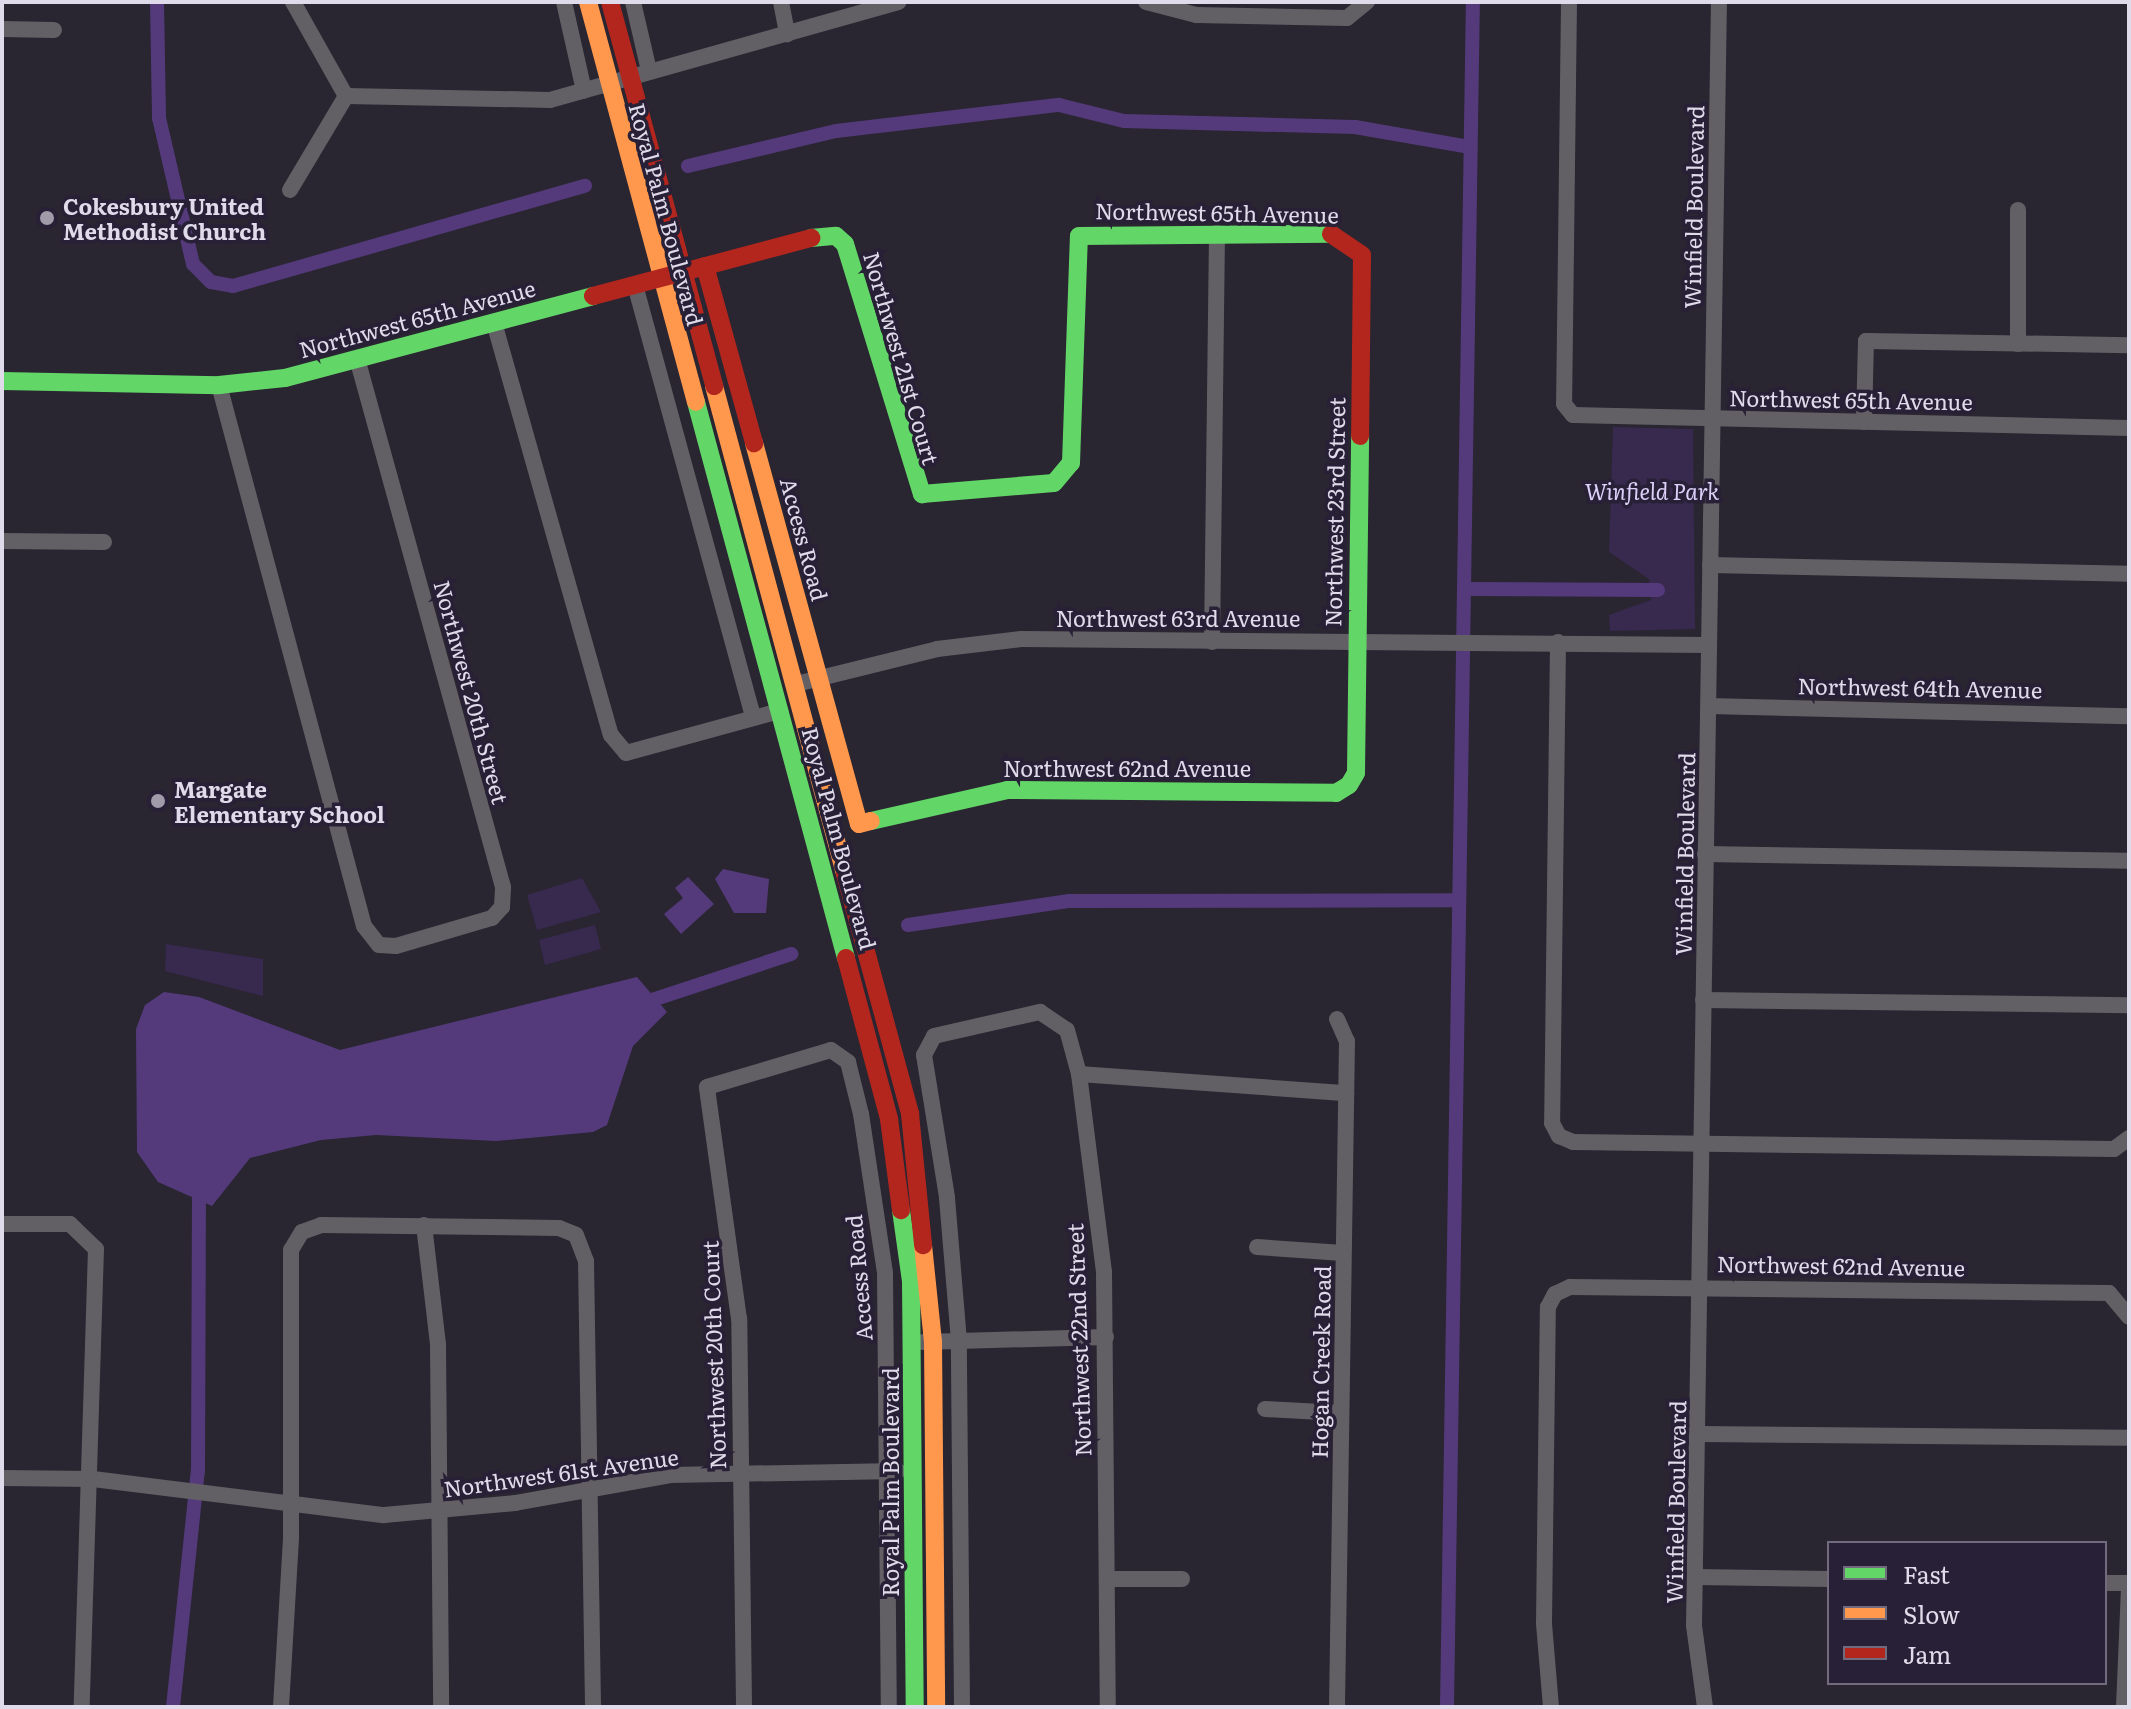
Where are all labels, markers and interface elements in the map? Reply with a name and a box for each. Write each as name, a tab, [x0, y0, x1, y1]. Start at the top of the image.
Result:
street label: Royal Palm Boulevard	[625, 100, 709, 328]
street label: Winfield Boulevard	[1678, 105, 1708, 309]
place label: Cokesbury United Methodist Church	[63, 192, 266, 244]
street label: Northwest 65th Avenue	[1095, 197, 1339, 227]
marker: Cokesbury United Methodist Church	[38, 209, 56, 227]
street label: Northwest 21st Court	[859, 249, 945, 467]
street label: Northwest 65th Avenue	[296, 274, 538, 362]
street label: Northwest 65th Avenue	[1729, 384, 1973, 414]
street label: Northwest 23rd Street	[1319, 397, 1349, 627]
street label: Access Road	[776, 474, 834, 604]
park label: Winfield Park	[1585, 478, 1719, 504]
street label: Northwest 20th Street	[429, 577, 515, 807]
street label: Northwest 63rd Avenue	[1056, 605, 1300, 631]
street label: Northwest 64th Avenue	[1797, 672, 2043, 702]
street label: Royal Palm Boulevard	[798, 724, 882, 952]
street label: Winfield Boulevard	[1669, 752, 1699, 956]
street label: Northwest 62nd Avenue	[1003, 755, 1251, 781]
place label: Margate Elementary School	[174, 775, 385, 826]
marker: Margate Elementary School	[149, 792, 167, 810]
street label: Access Road	[839, 1214, 877, 1342]
street label: Northwest 22nd Street	[1061, 1223, 1095, 1457]
street label: Northwest 20th Court	[696, 1240, 730, 1470]
street label: Northwest 62nd Avenue	[1717, 1250, 1965, 1280]
street label: Hogan Creek Road	[1305, 1265, 1335, 1459]
street label: Royal Palm Boulevard	[877, 1367, 903, 1597]
street label: Winfield Boulevard	[1660, 1400, 1690, 1604]
street label: Northwest 61st Avenue	[442, 1442, 680, 1502]
legend	[1827, 1541, 2107, 1685]
text: Fast	[1903, 1556, 1950, 1591]
text: Slow	[1903, 1596, 1960, 1631]
text: Jam	[1903, 1636, 1951, 1671]

